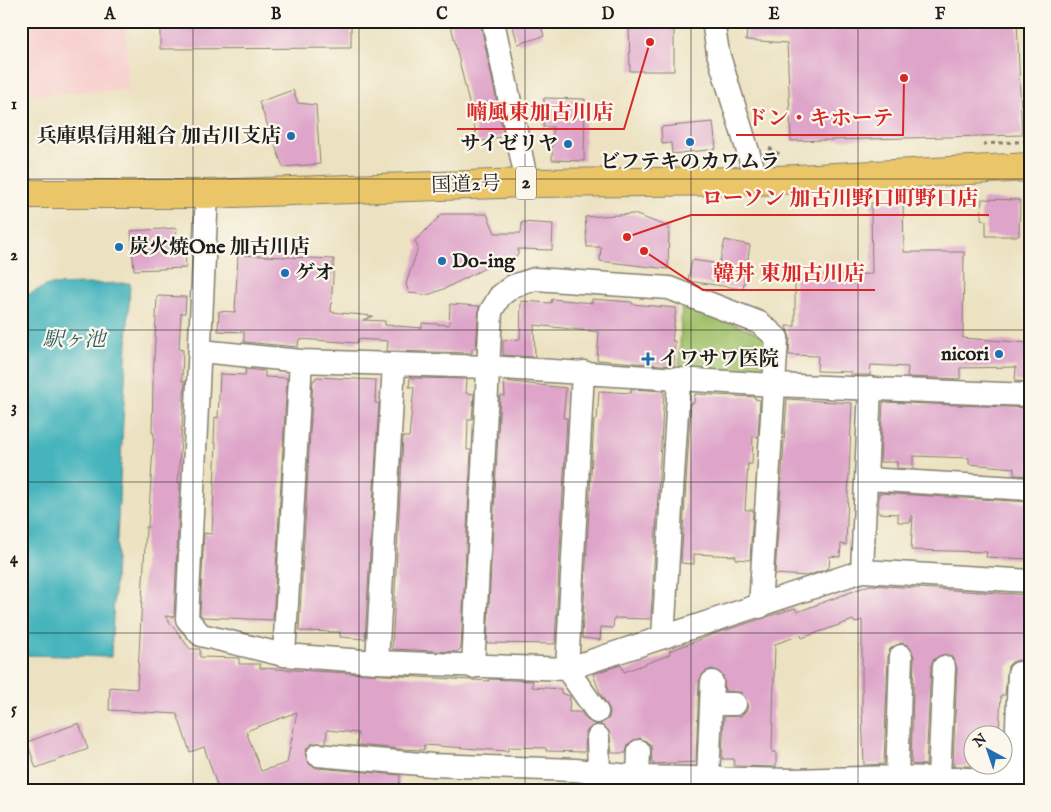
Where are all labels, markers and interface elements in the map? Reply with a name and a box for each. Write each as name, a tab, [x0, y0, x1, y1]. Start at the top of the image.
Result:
text: A	[104, 5, 117, 25]
text: B	[271, 5, 282, 25]
text: C	[436, 5, 448, 25]
text: D	[602, 5, 615, 25]
text: E	[768, 5, 780, 25]
text: F	[935, 5, 946, 25]
callout: 喃風東加古川店	[457, 93, 624, 129]
text: 1	[11, 95, 17, 115]
callout: ドン・キホーテ	[736, 99, 903, 135]
text: 喃風東加古川店	[467, 100, 614, 127]
text: ドン・キホーテ	[747, 106, 894, 133]
place label: 兵庫県信用組合 加古川支店	[37, 124, 281, 149]
marker: 兵庫県信用組合 加古川支店	[285, 130, 297, 142]
place label: サイゼリヤ	[460, 132, 558, 157]
marker: ビフテキのカワムラ	[684, 136, 696, 148]
marker: サイゼリヤ	[562, 138, 574, 150]
place label: ビフテキのカワムラ	[600, 150, 780, 175]
road number: 2	[516, 167, 536, 200]
street label: 国道2号	[431, 171, 501, 199]
callout: ローソン 加古川野口町野口店	[691, 179, 989, 215]
text: ローソン 加古川野口町野口店	[702, 186, 978, 213]
place label: 炭火焼One 加古川店	[129, 235, 310, 260]
marker: 炭火焼One 加古川店	[113, 241, 125, 253]
text: 2	[10, 246, 18, 266]
place label: Do-ing	[452, 249, 516, 274]
callout: 韓丼 東加古川店	[703, 254, 875, 290]
marker: Do-ing	[436, 255, 448, 267]
place label: ゲオ	[295, 261, 335, 286]
text: 韓丼 東加古川店	[713, 261, 865, 288]
marker: ゲオ	[279, 267, 291, 279]
water label: 駅ヶ池	[43, 327, 107, 354]
place label: nicori	[941, 342, 990, 367]
place label: イワサワ医院	[659, 347, 779, 372]
marker: nicori	[993, 348, 1005, 360]
marker: イワサワ医院	[641, 352, 655, 366]
text: 3	[11, 398, 17, 418]
text: 4	[10, 549, 19, 569]
text: 5	[11, 700, 17, 720]
north arrow	[964, 724, 1014, 774]
text: N	[969, 730, 991, 752]

